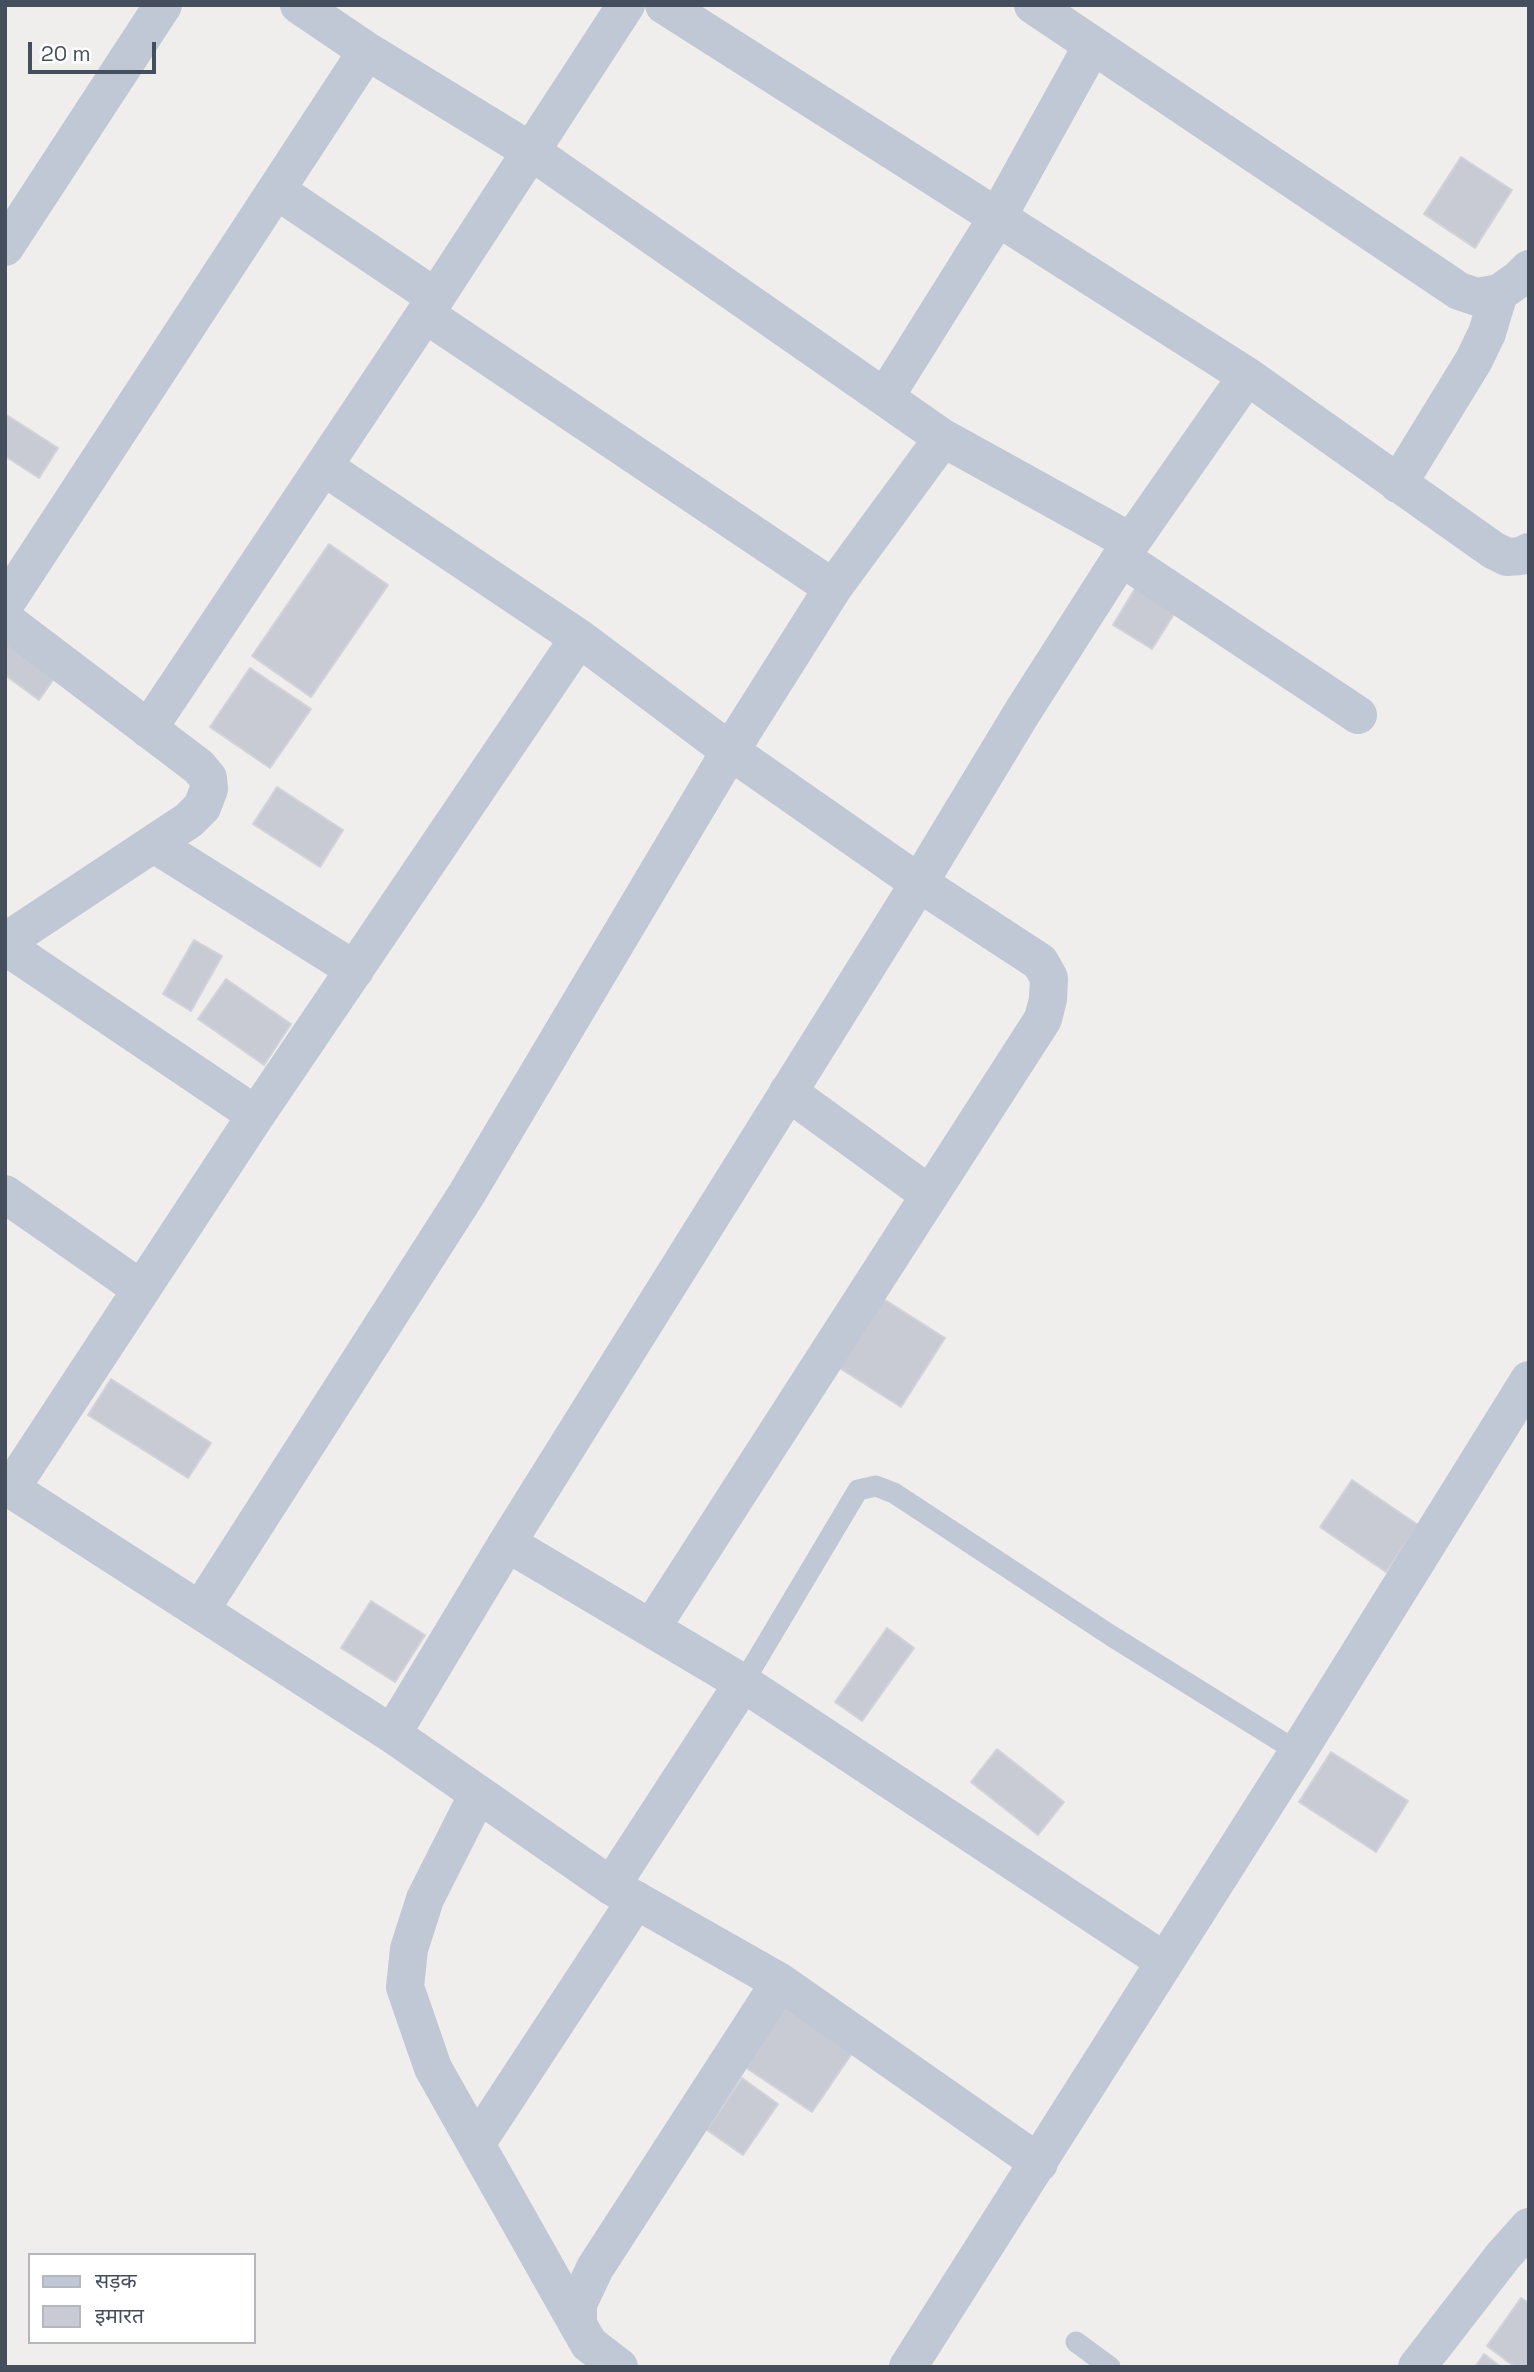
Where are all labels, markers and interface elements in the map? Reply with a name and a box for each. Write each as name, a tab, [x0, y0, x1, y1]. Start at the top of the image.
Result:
scale bar	[32, 28, 159, 72]
text: 20 m	[41, 40, 91, 67]
legend	[28, 2253, 256, 2344]
text: सड़क	[95, 2267, 137, 2294]
text: इमारत	[95, 2302, 144, 2329]

